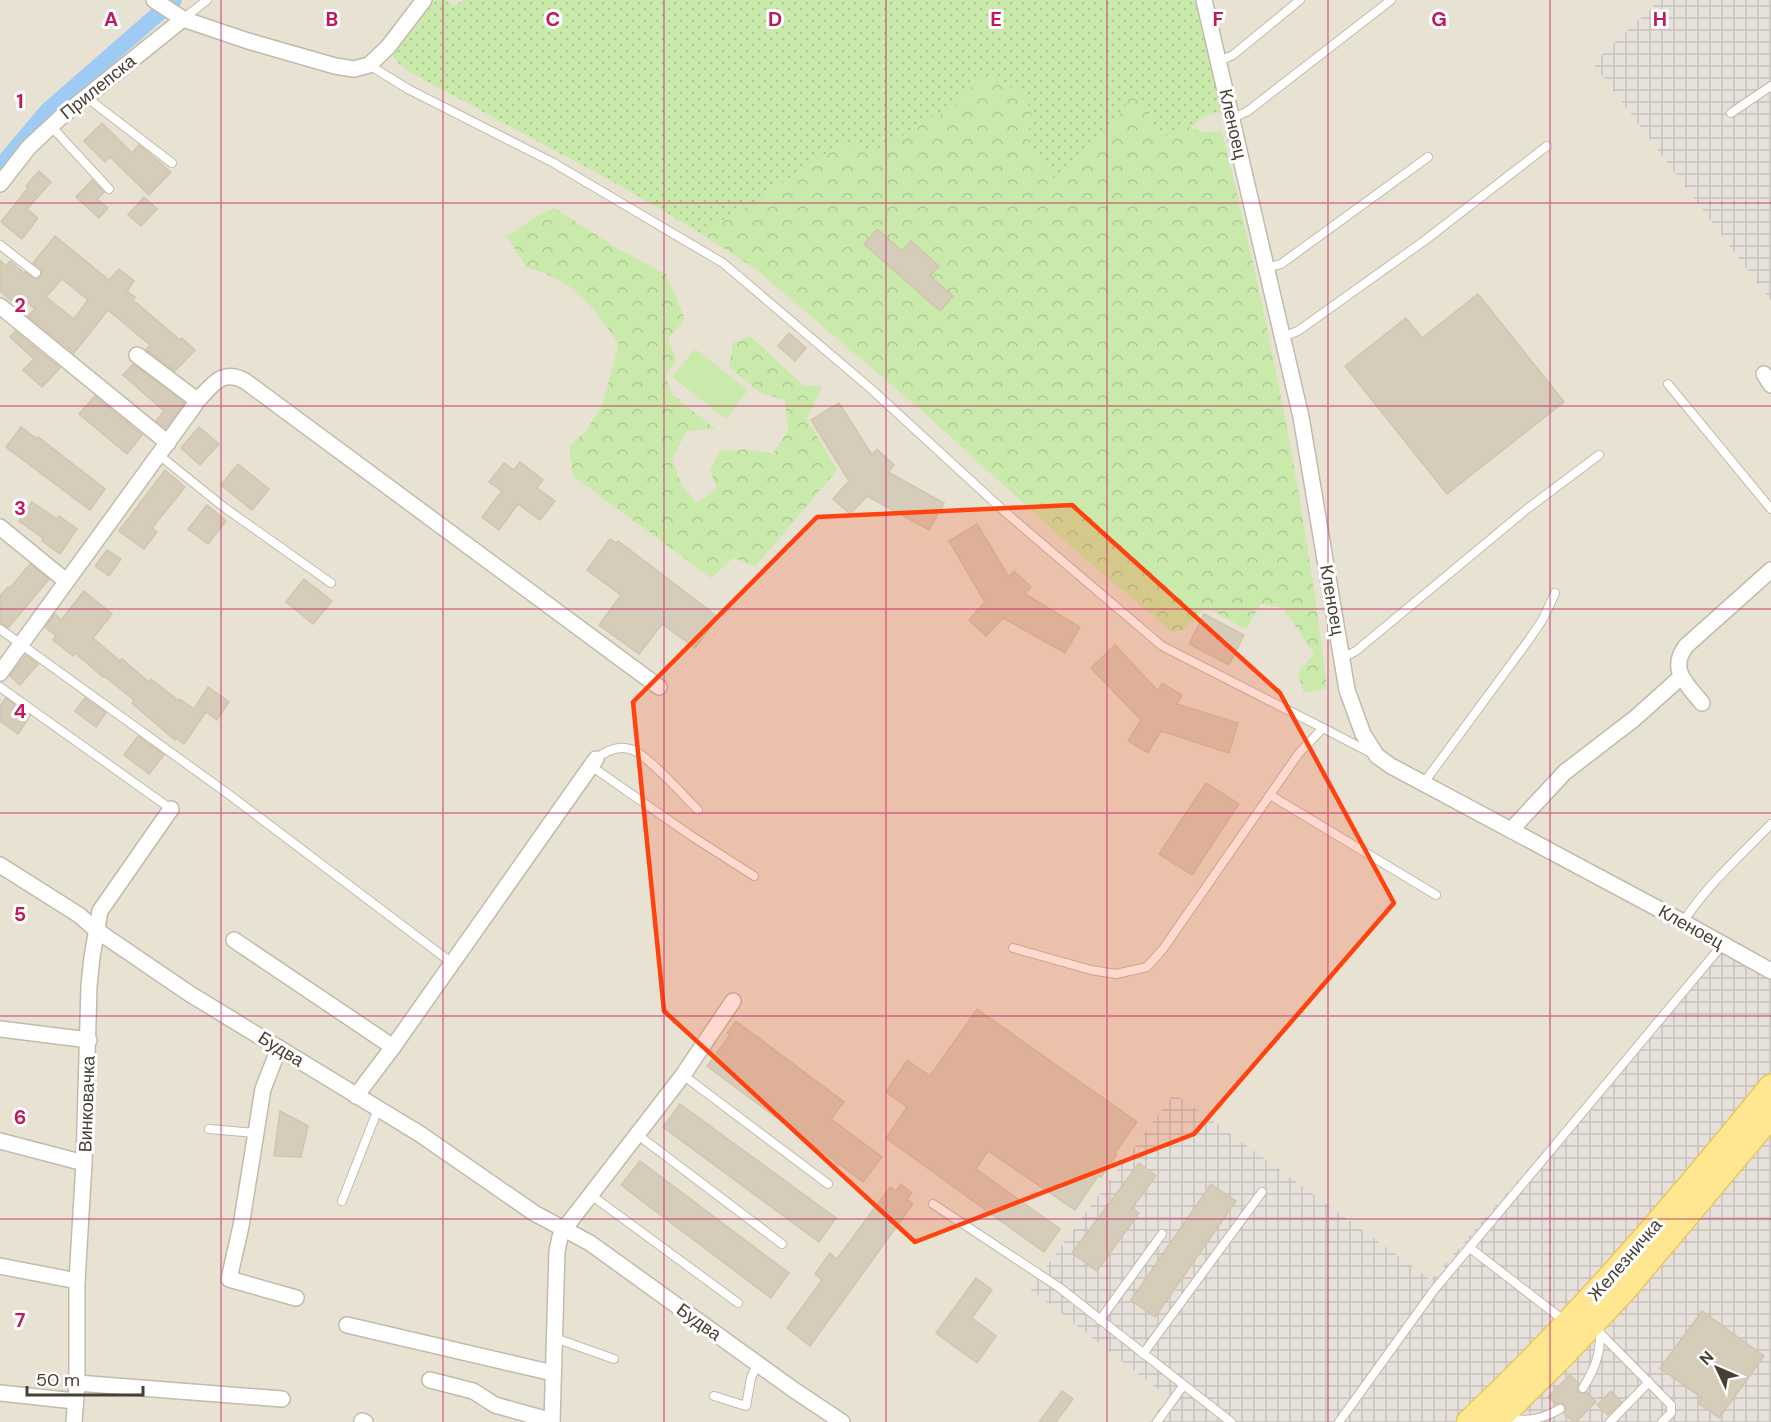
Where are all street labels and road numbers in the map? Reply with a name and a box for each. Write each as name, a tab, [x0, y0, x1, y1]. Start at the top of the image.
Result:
street label: Прилепска	[55, 49, 142, 125]
street label: Кленоец	[1213, 87, 1253, 161]
street label: Кленоец	[1314, 563, 1350, 637]
street label: Кленоец	[1654, 899, 1728, 955]
street label: Будва	[254, 1026, 309, 1073]
street label: Винковачка	[73, 1054, 101, 1153]
street label: Железничка	[1583, 1213, 1668, 1306]
street label: Будва	[672, 1298, 727, 1347]

